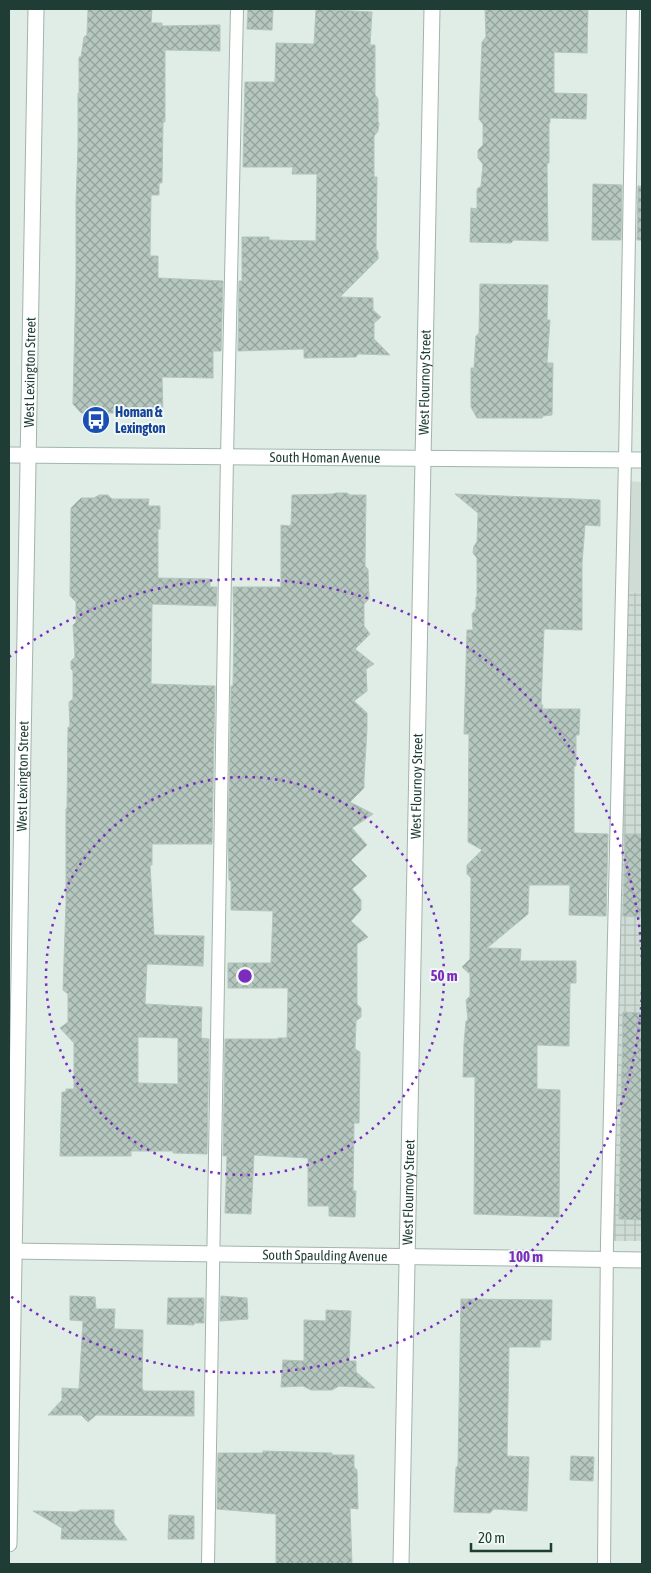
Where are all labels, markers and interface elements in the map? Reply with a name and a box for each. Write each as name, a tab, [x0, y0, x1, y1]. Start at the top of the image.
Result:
street label: West Lexington Street	[21, 317, 39, 428]
street label: West Flournoy Street	[416, 329, 434, 435]
place label: Homan & Lexington	[115, 404, 166, 436]
bus stop icon: Homan & Lexington	[81, 405, 111, 435]
street label: South Homan Avenue	[269, 449, 380, 466]
street label: West Lexington Street	[14, 721, 31, 831]
street label: West Flournoy Street	[407, 733, 426, 839]
centre of rings	[236, 967, 254, 985]
text: 50 m	[431, 967, 458, 984]
street label: West Flournoy Street	[399, 1139, 417, 1245]
street label: South Spaulding Avenue	[262, 1247, 387, 1264]
text: 100 m	[509, 1248, 543, 1265]
scale bar	[471, 1520, 551, 1552]
text: 20 m	[478, 1529, 505, 1546]

